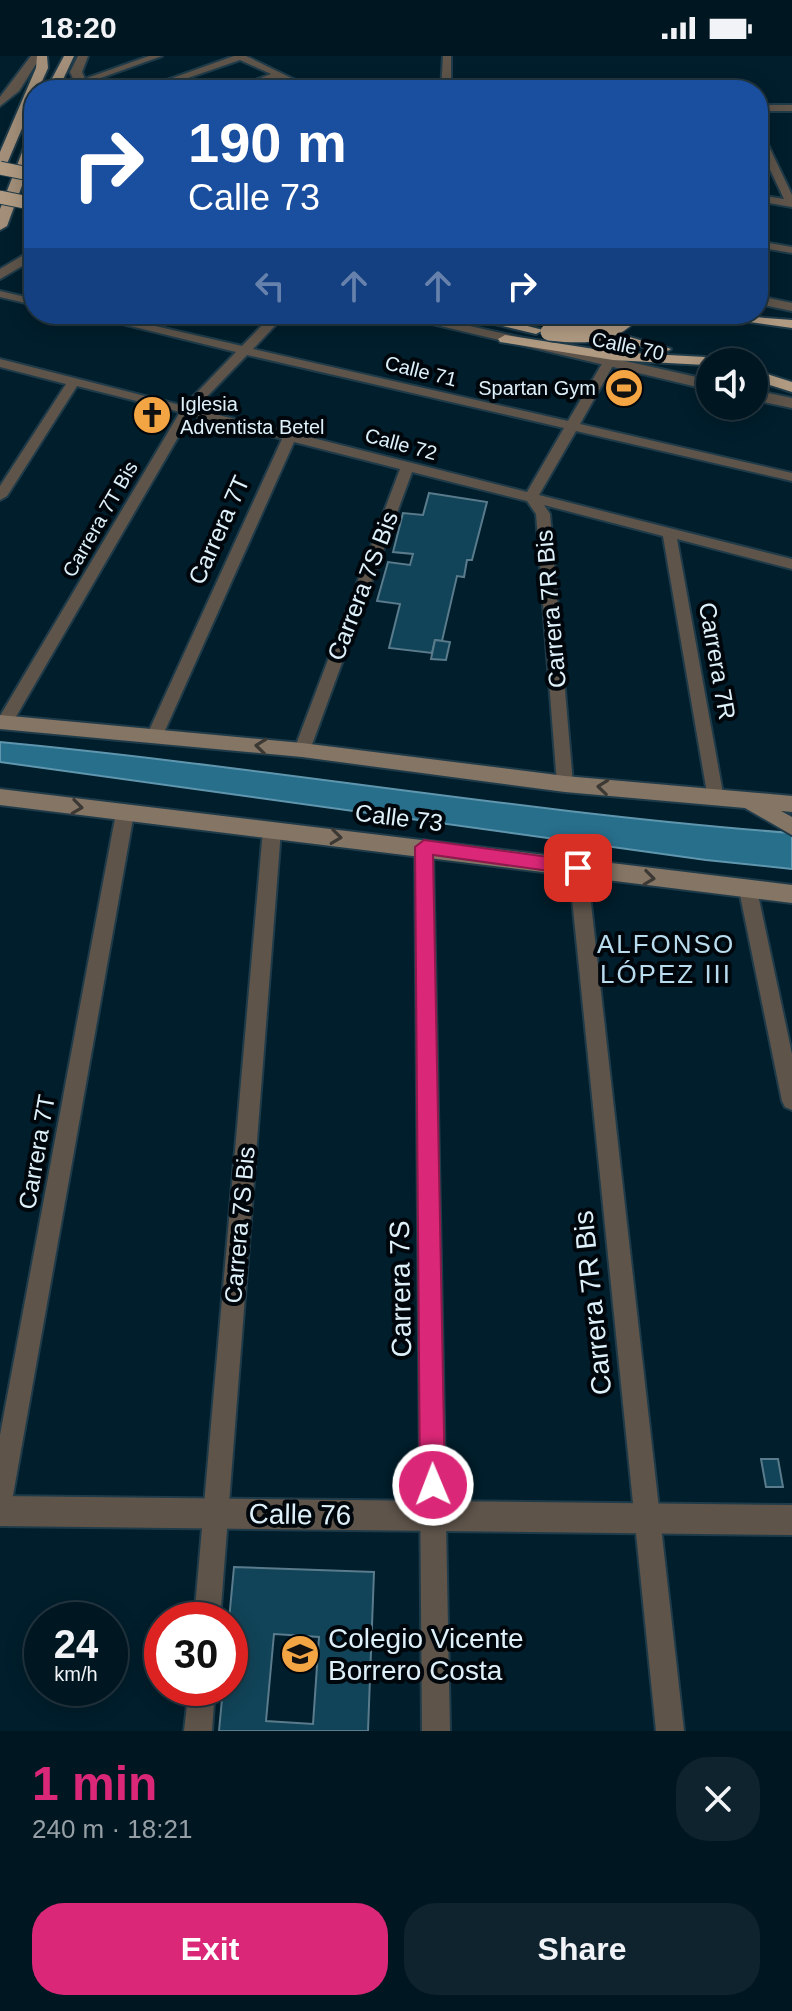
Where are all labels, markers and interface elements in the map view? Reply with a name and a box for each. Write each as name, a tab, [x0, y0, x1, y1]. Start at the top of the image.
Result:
text: 18:20	[40, 11, 117, 44]
text: 190 m	[188, 111, 347, 174]
icon: right	[56, 112, 160, 216]
text: Calle 73	[188, 177, 320, 218]
icon: left	[248, 264, 292, 308]
icon: ahead	[332, 264, 376, 308]
icon: ahead	[416, 264, 460, 308]
icon: right	[500, 264, 544, 308]
street label: Calle 70	[590, 328, 666, 364]
map controls	[696, 348, 768, 420]
button: sound	[696, 348, 768, 420]
street label: Calle 71	[383, 351, 459, 391]
sports icon: Spartan Gym	[603, 367, 645, 409]
place label: Spartan Gym	[478, 377, 596, 399]
place label: Iglesia Adventista Betel	[180, 393, 325, 438]
church icon: Iglesia Adventista Betel	[131, 394, 173, 436]
street label: Calle 72	[363, 424, 439, 464]
street label: Carrera 7T Bis	[58, 457, 142, 581]
street label: Carrera 7T	[183, 471, 255, 588]
street label: Carrera 7S Bis	[322, 508, 403, 664]
street label: Carrera 7R Bis	[530, 529, 571, 689]
street label: Carrera 7R	[694, 600, 741, 722]
one-way arrow	[254, 738, 267, 755]
one-way arrow	[596, 779, 609, 796]
one-way arrow	[71, 798, 84, 815]
street label: Calle 73	[354, 799, 444, 836]
one-way arrow	[329, 828, 343, 845]
pin	[544, 834, 612, 902]
icon: arrive	[556, 846, 600, 890]
one-way arrow	[642, 869, 656, 886]
district label: ALFONSO LÓPEZ III	[597, 929, 735, 989]
street label: Carrera 7T	[13, 1092, 60, 1211]
street label: Carrera 7S Bis	[219, 1145, 260, 1305]
street label: Carrera 7R Bis	[567, 1209, 618, 1397]
street label: Carrera 7S	[384, 1220, 417, 1358]
position arrow	[391, 1443, 475, 1527]
street label: Calle 76	[248, 1498, 352, 1531]
speed limit sign: 30	[144, 1602, 248, 1706]
text: 24	[54, 1622, 98, 1666]
place label: Colegio Vicente Borrero Costa	[328, 1623, 524, 1686]
school or university icon: Colegio Vicente Borrero Costa	[279, 1633, 321, 1675]
text: km/h	[54, 1663, 98, 1685]
text: 1 min	[32, 1757, 157, 1810]
button: close	[676, 1757, 760, 1841]
text: 240 m · 18:21	[32, 1814, 192, 1844]
button: Exit	[32, 1903, 388, 1995]
button: Share	[404, 1903, 760, 1995]

